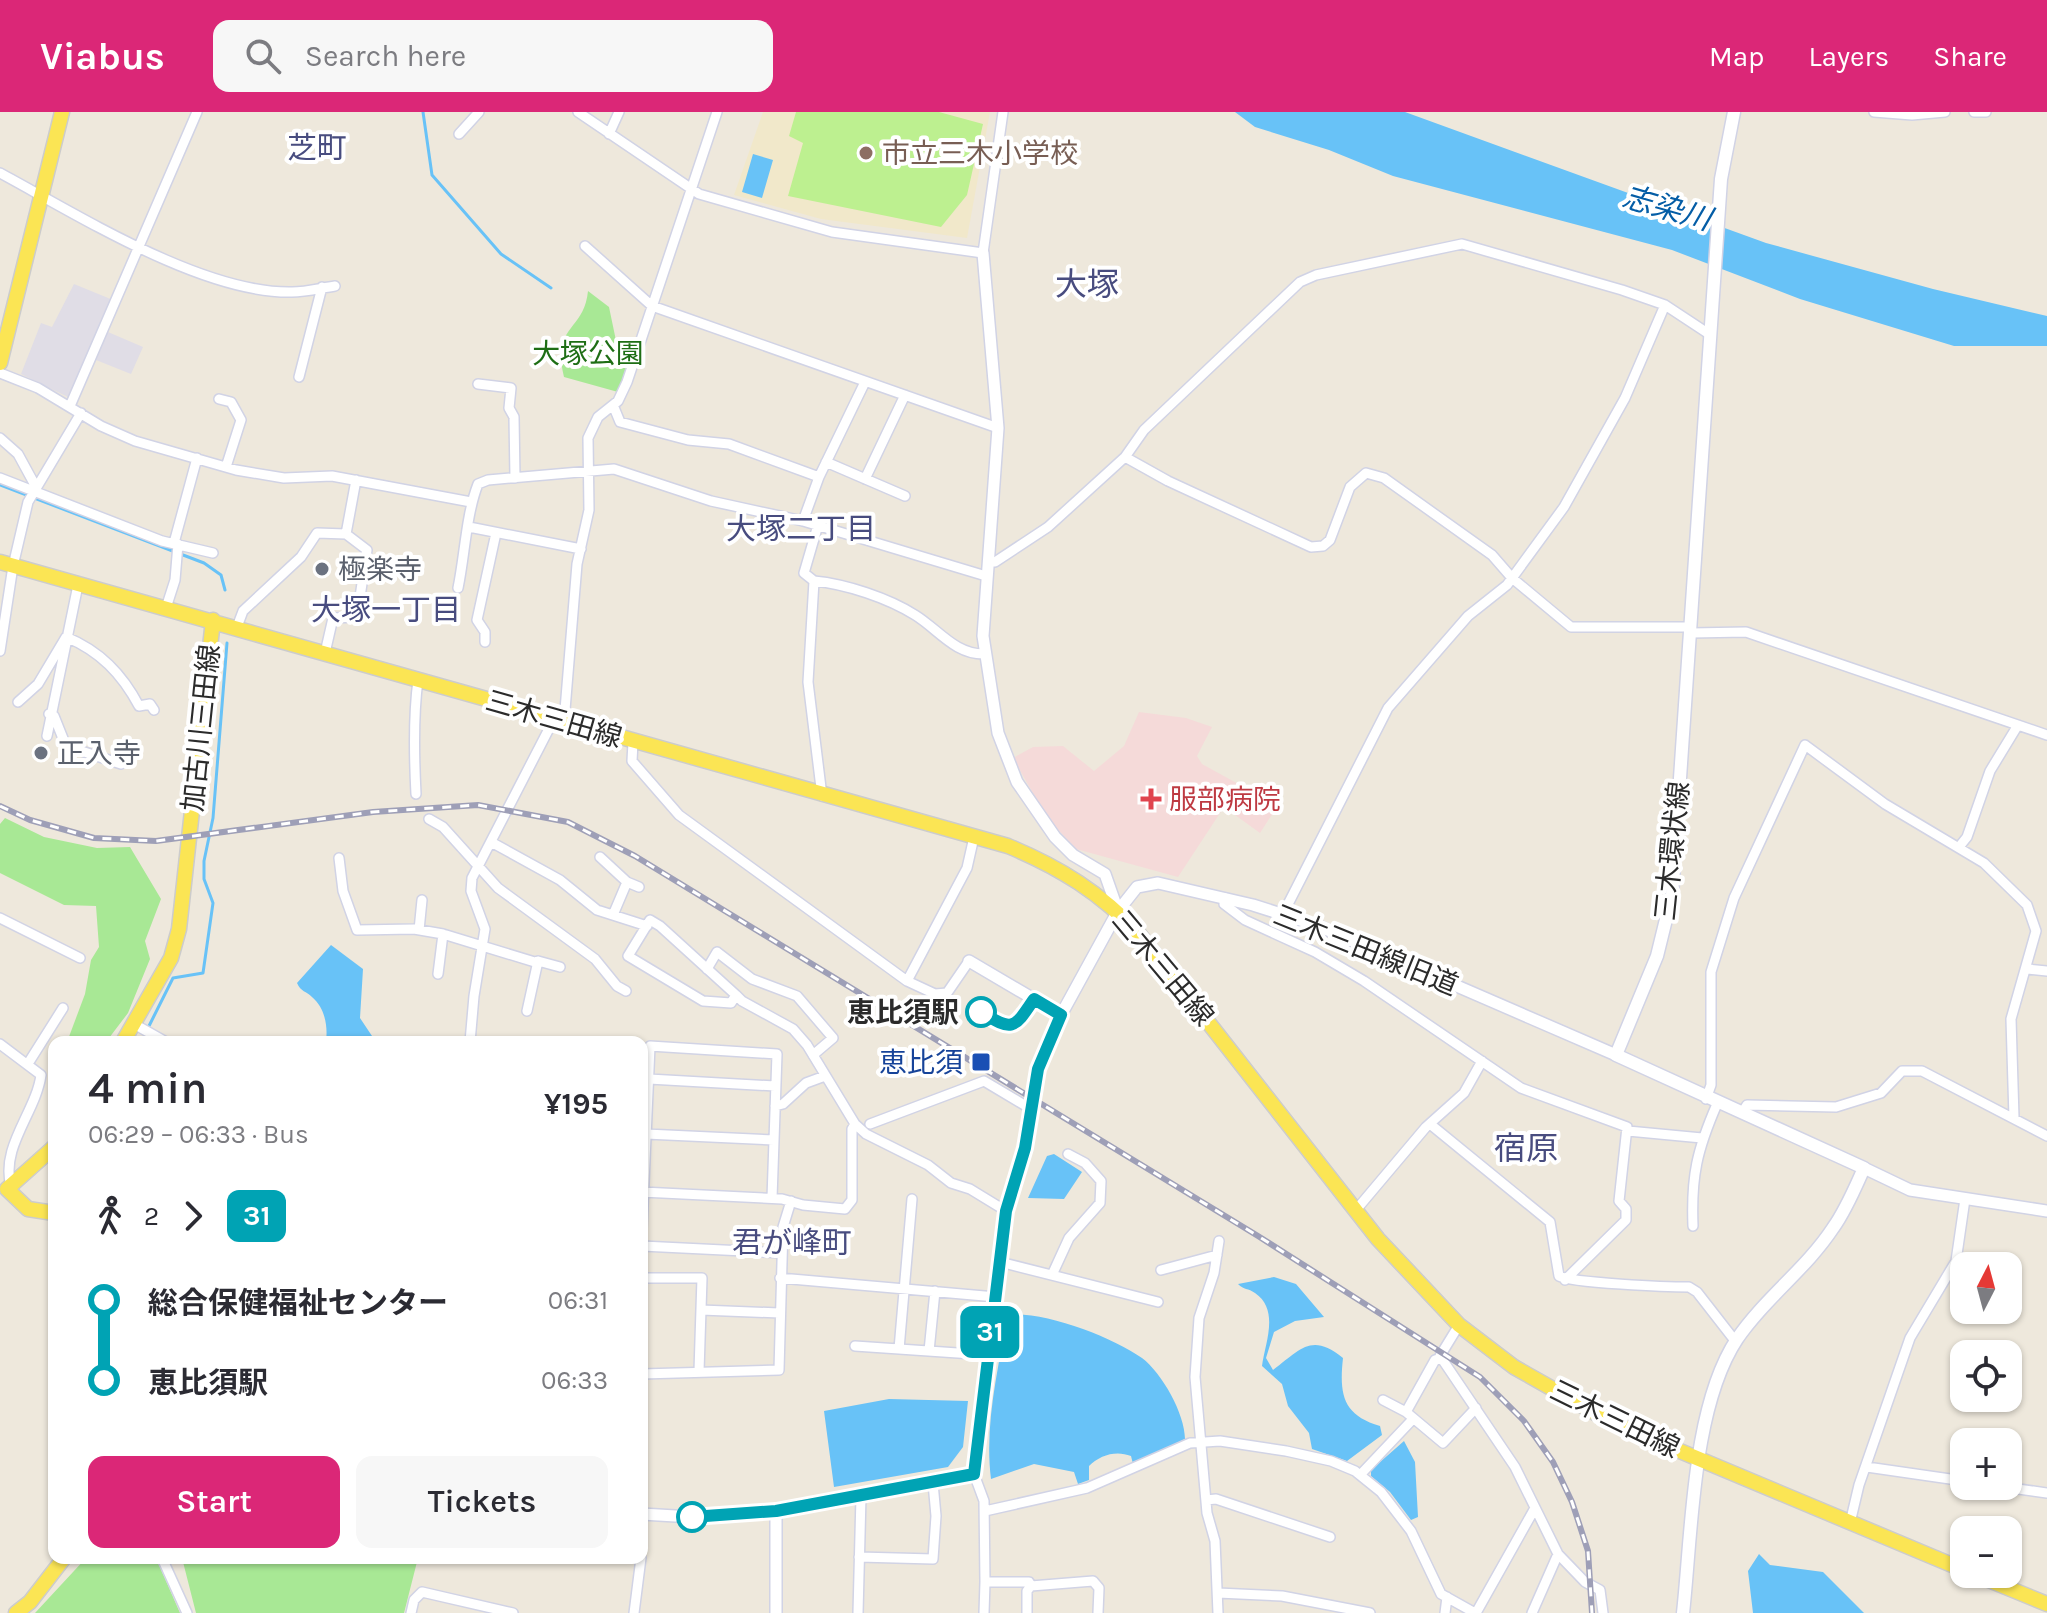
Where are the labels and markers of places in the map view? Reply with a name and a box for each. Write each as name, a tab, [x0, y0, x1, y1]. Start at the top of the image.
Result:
place label: 市立三木小学校	[882, 137, 1078, 170]
marker: 市立三木小学校	[857, 144, 875, 162]
place label: 極楽寺	[338, 553, 422, 586]
marker: 極楽寺	[313, 560, 331, 578]
place label: 正入寺	[57, 737, 141, 770]
marker: 正入寺	[32, 744, 50, 762]
place label: 服部病院	[1169, 783, 1281, 816]
marker: 服部病院	[1140, 788, 1162, 810]
place label: 恵比須駅	[847, 996, 959, 1029]
marker: 恵比須駅	[966, 997, 996, 1027]
place label: 恵比須	[879, 1046, 963, 1079]
marker: 恵比須	[970, 1051, 992, 1073]
unlabelled marker	[677, 1502, 707, 1532]

